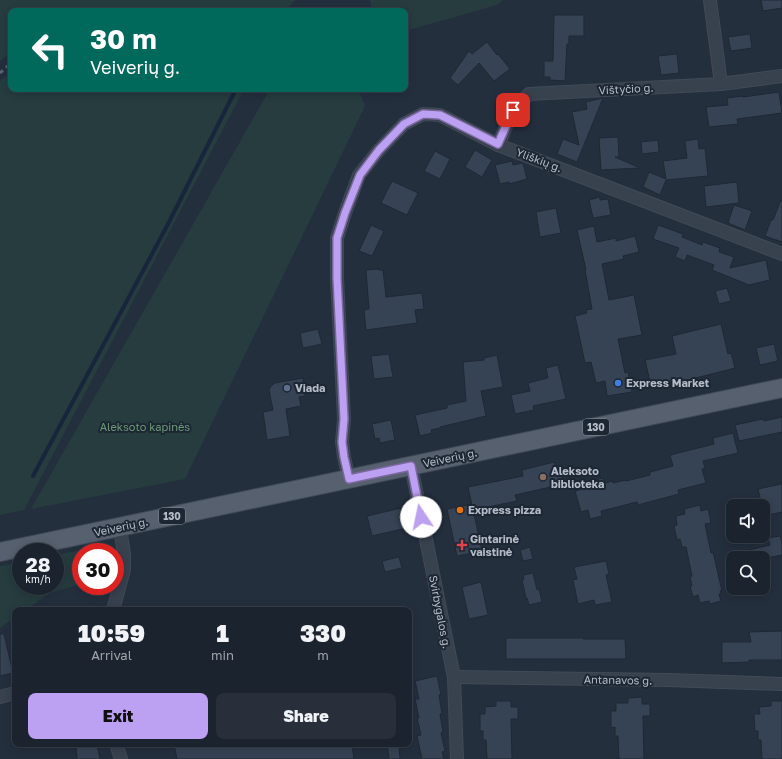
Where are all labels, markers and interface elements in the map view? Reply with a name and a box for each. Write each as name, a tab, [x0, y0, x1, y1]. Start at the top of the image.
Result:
text: 30 m	[90, 22, 157, 55]
icon: left	[24, 24, 76, 76]
text: Veiverių g.	[90, 56, 180, 78]
street label: Vištyčio g.	[598, 81, 654, 96]
pin	[496, 93, 530, 127]
icon: arrive	[502, 99, 524, 121]
street label: Yliškių g.	[514, 145, 564, 174]
place label: Express Market	[626, 376, 710, 389]
marker: Express Market	[613, 378, 623, 388]
place label: Viada	[295, 381, 325, 394]
marker: Viada	[282, 383, 292, 393]
road number: 130	[583, 419, 609, 435]
park label: Aleksoto kapinės	[100, 420, 190, 433]
street label: Veiverių g.	[422, 445, 478, 470]
place label: Aleksoto biblioteka	[551, 464, 604, 490]
marker: Aleksoto biblioteka	[538, 472, 548, 482]
position arrow	[400, 496, 442, 538]
map controls	[726, 499, 770, 595]
button: sound	[726, 499, 770, 543]
place label: Express pizza	[468, 503, 541, 516]
marker: Express pizza	[455, 505, 465, 515]
road number: 130	[159, 508, 185, 524]
street label: Veiverių g.	[93, 514, 149, 539]
place label: Gintarinė vaistinė	[470, 532, 519, 558]
marker: Gintarinė vaistinė	[457, 540, 467, 550]
speed limit sign: 30	[72, 543, 124, 595]
button: search	[726, 551, 770, 595]
text: 28	[25, 552, 50, 576]
text: km/h	[25, 573, 51, 585]
street label: Svirbygalos g.	[427, 574, 454, 650]
text: 10:59	[78, 618, 145, 647]
text: 1	[216, 618, 229, 647]
text: 330	[300, 618, 346, 647]
text: Arrival	[91, 647, 132, 663]
text: min	[211, 647, 234, 663]
text: m	[317, 647, 329, 663]
street label: Antanavos g.	[584, 672, 652, 687]
button: Exit	[28, 693, 208, 739]
button: Share	[216, 693, 396, 739]

